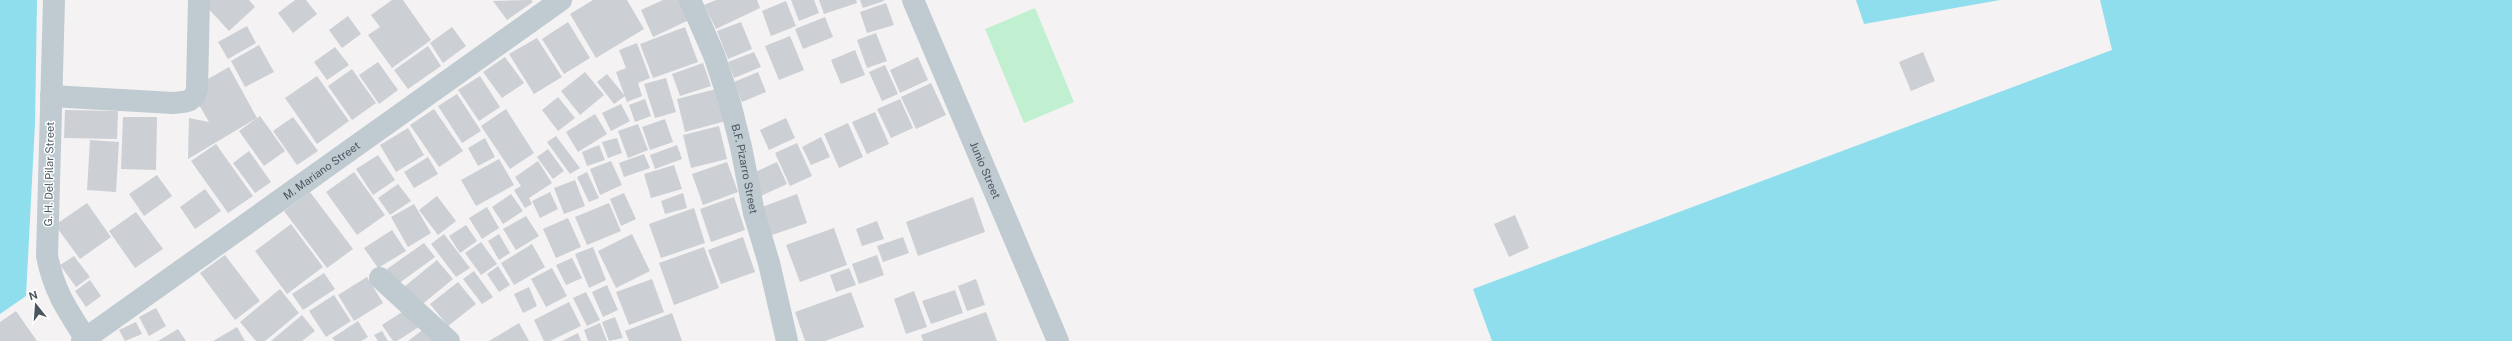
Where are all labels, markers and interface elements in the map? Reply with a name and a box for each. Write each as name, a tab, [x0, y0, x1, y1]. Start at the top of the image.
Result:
street label: G. H. Del Pilar Street	[42, 122, 56, 226]
street label: B.F. Pizarro Street	[729, 122, 760, 215]
street label: M. Mariano Street	[281, 139, 362, 202]
street label: Junio Street	[968, 140, 1003, 201]
north arrow	[16, 285, 56, 325]
text: N	[27, 288, 39, 302]

